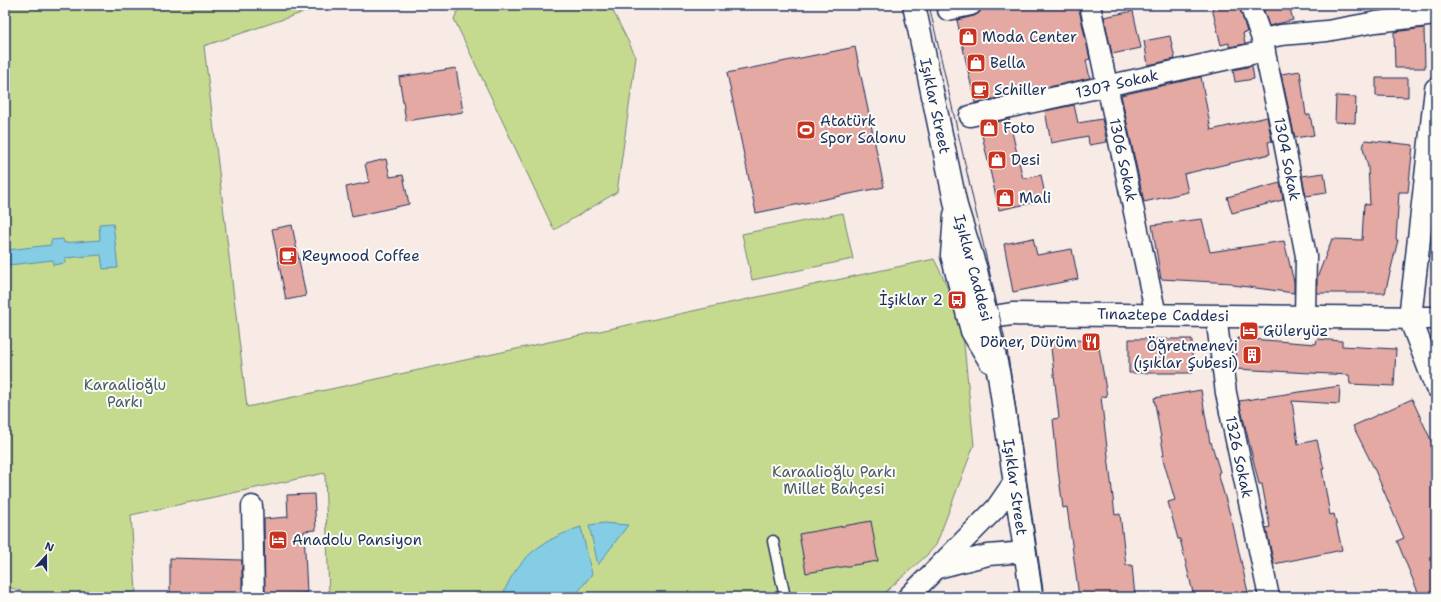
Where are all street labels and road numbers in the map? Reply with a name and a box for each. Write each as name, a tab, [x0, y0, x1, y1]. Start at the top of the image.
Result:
street label: Işıklar Street	[915, 56, 955, 156]
street label: 1307 Sokak	[1074, 65, 1160, 103]
street label: 1306 Sokak	[1104, 116, 1142, 204]
street label: 1304 Sokak	[1269, 116, 1305, 202]
street label: Işıklar Caddesi	[949, 212, 997, 324]
street label: Tınaztepe Caddesi	[1097, 304, 1229, 326]
street label: 1326 Sokak	[1221, 414, 1257, 500]
street label: Işıklar Street	[998, 437, 1032, 537]

